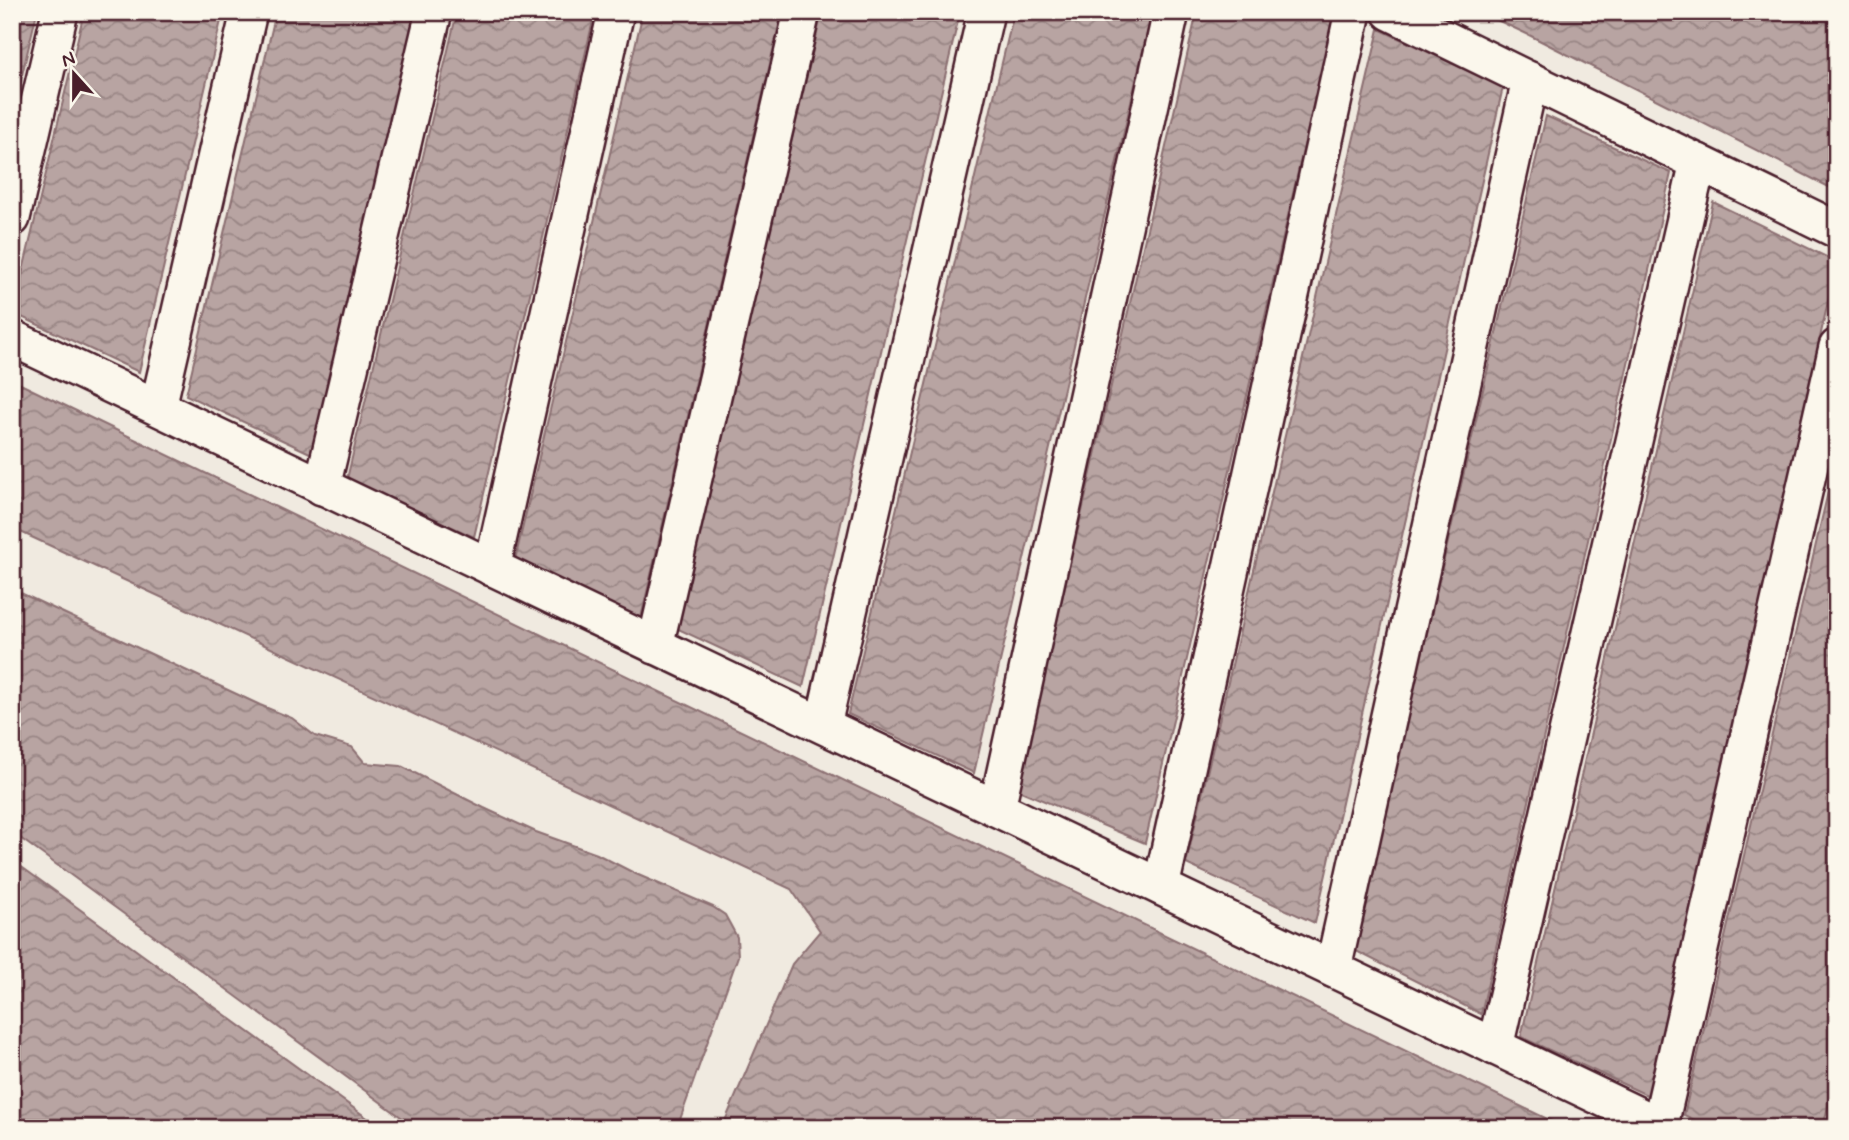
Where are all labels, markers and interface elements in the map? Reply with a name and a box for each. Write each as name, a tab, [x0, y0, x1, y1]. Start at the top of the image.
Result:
north arrow	[38, 38, 108, 108]
text: N	[58, 46, 79, 73]

